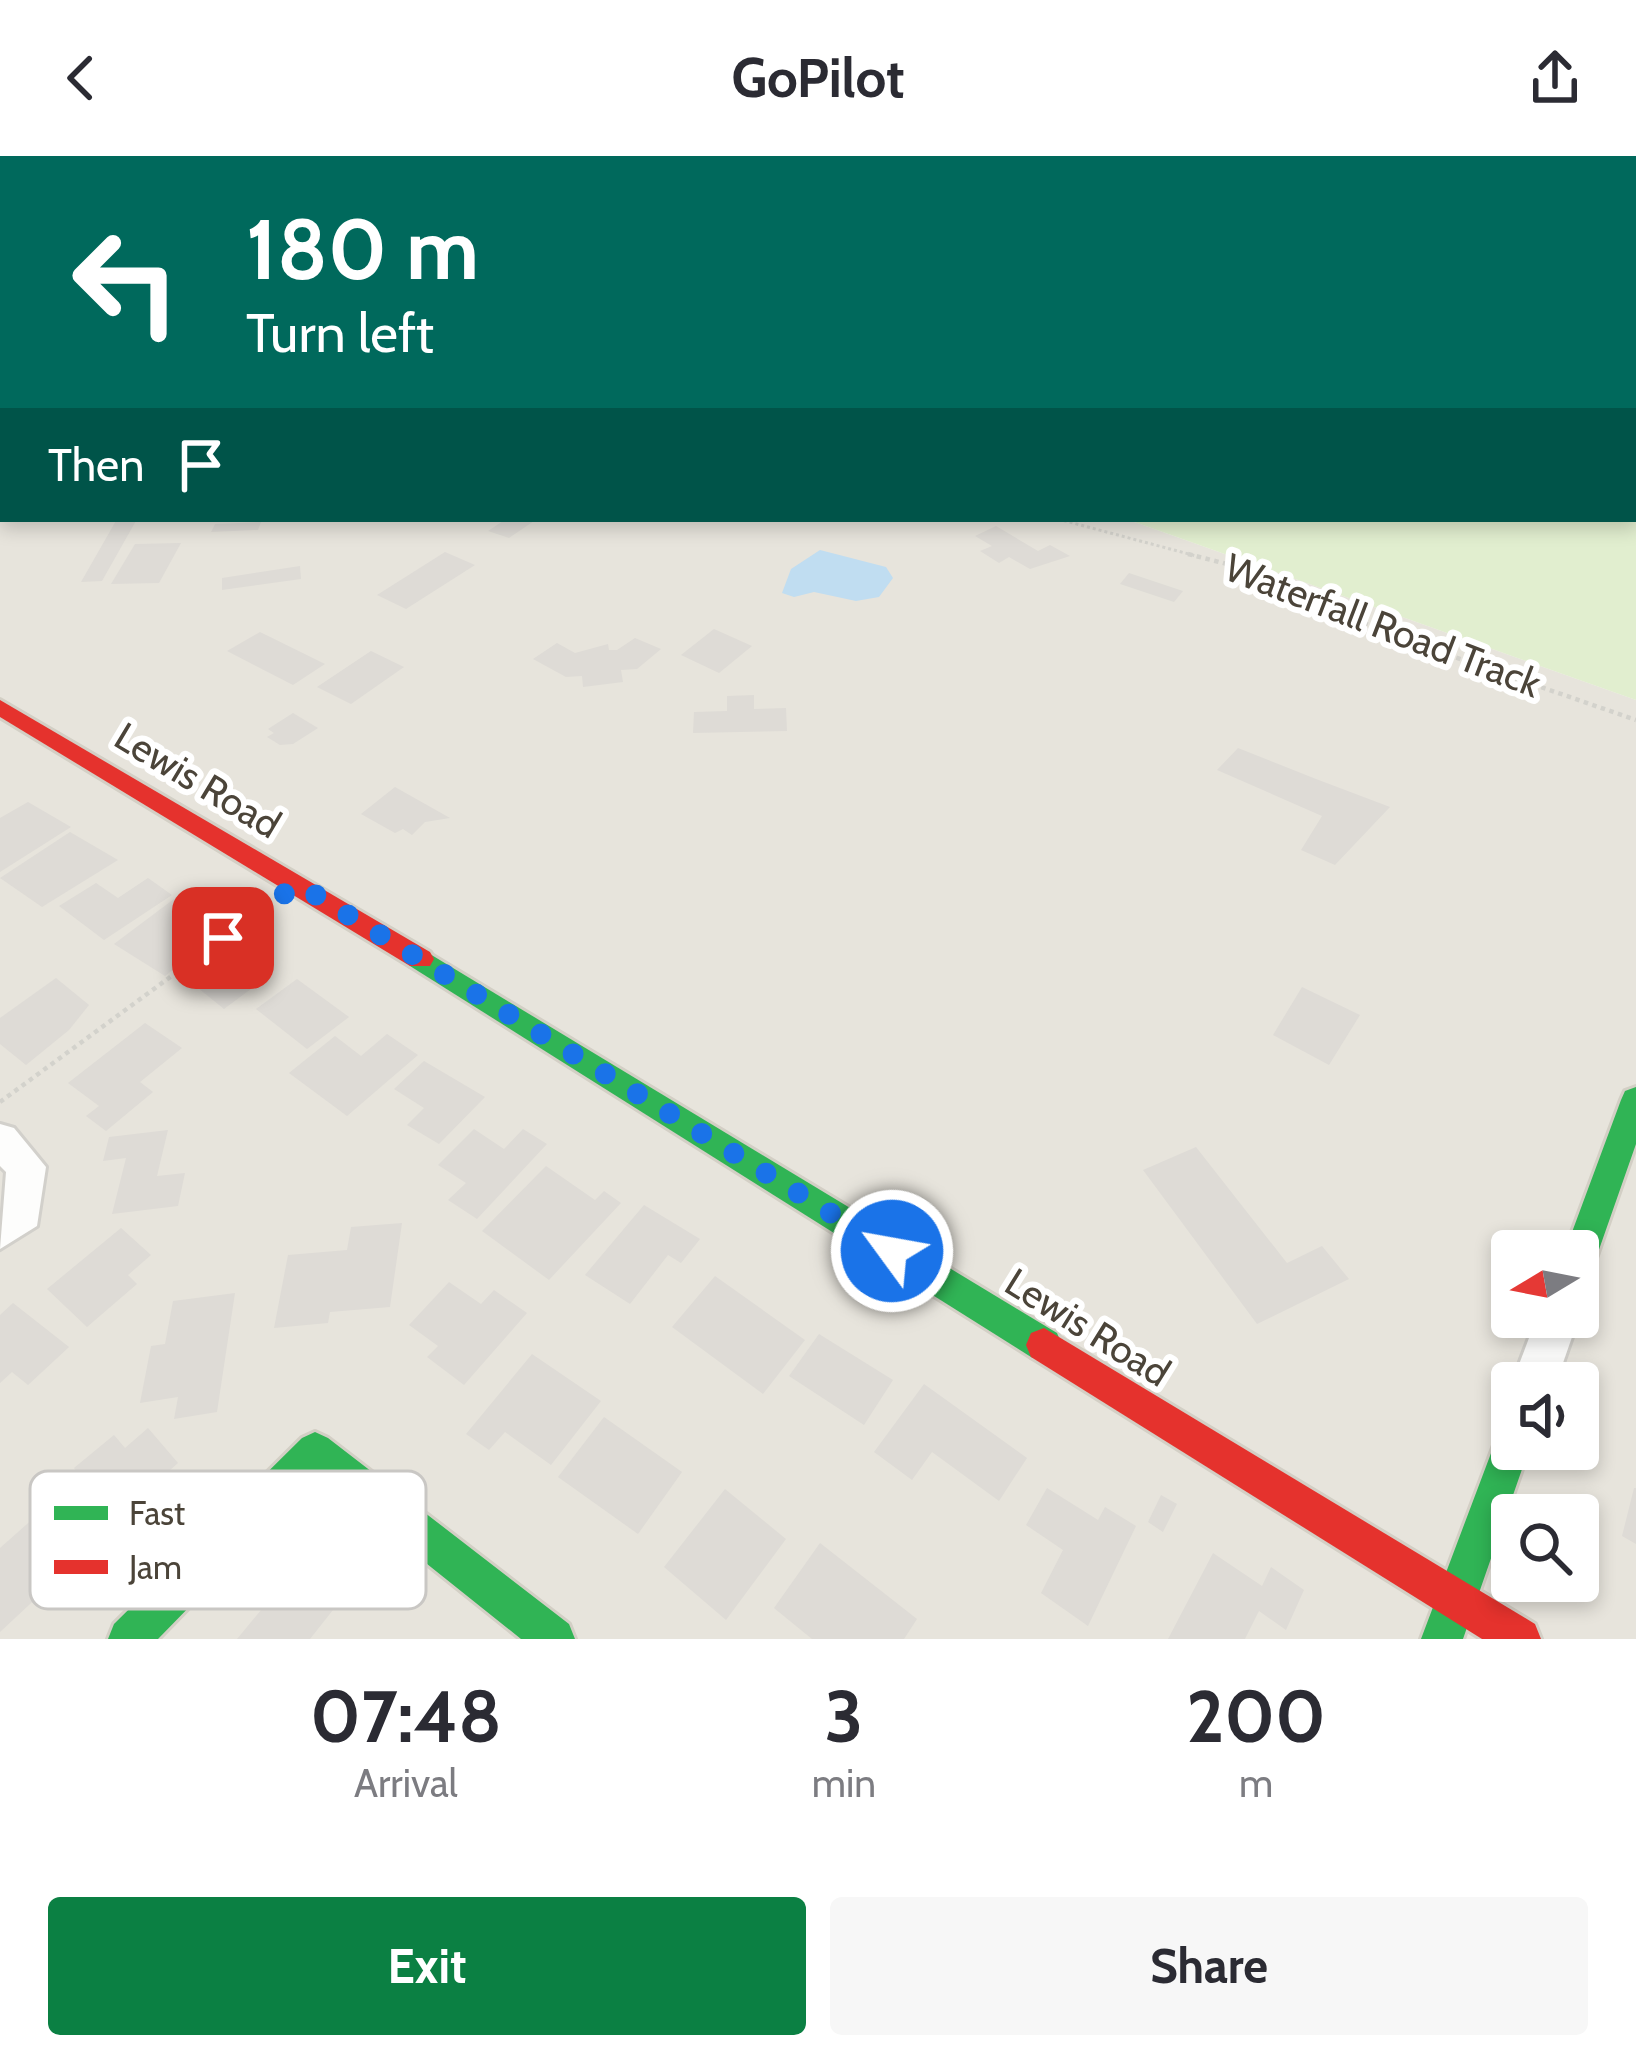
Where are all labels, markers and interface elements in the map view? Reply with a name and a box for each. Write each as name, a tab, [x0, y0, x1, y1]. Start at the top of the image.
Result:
icon: back	[48, 45, 114, 111]
text: GoPilot	[731, 45, 905, 111]
icon: share	[1522, 45, 1588, 111]
text: 180 m	[246, 198, 479, 300]
icon: left	[48, 204, 204, 360]
text: Turn left	[246, 300, 434, 366]
icon: arrive	[168, 432, 234, 498]
text: Then	[48, 438, 144, 492]
street label: Waterfall Road Track	[1218, 543, 1548, 707]
street label: Lewis Road	[106, 712, 290, 848]
pin	[172, 887, 274, 989]
icon: arrive	[190, 905, 256, 971]
position arrow	[829, 1188, 955, 1314]
north arrow	[1491, 1230, 1599, 1338]
map controls	[1491, 1230, 1599, 1602]
street label: Lewis Road	[997, 1258, 1179, 1396]
button: sound	[1491, 1362, 1599, 1470]
legend	[30, 1471, 426, 1609]
text: Fast	[129, 1493, 185, 1533]
button: search	[1491, 1494, 1599, 1602]
text: Jam	[128, 1547, 182, 1587]
text: 07:48	[310, 1673, 502, 1760]
text: 3	[825, 1673, 863, 1760]
text: 200	[1186, 1673, 1326, 1760]
text: Arrival	[354, 1759, 458, 1807]
text: min	[812, 1759, 876, 1807]
text: m	[1239, 1759, 1273, 1807]
button: Exit	[48, 1897, 806, 2035]
button: Share	[830, 1897, 1588, 2035]

